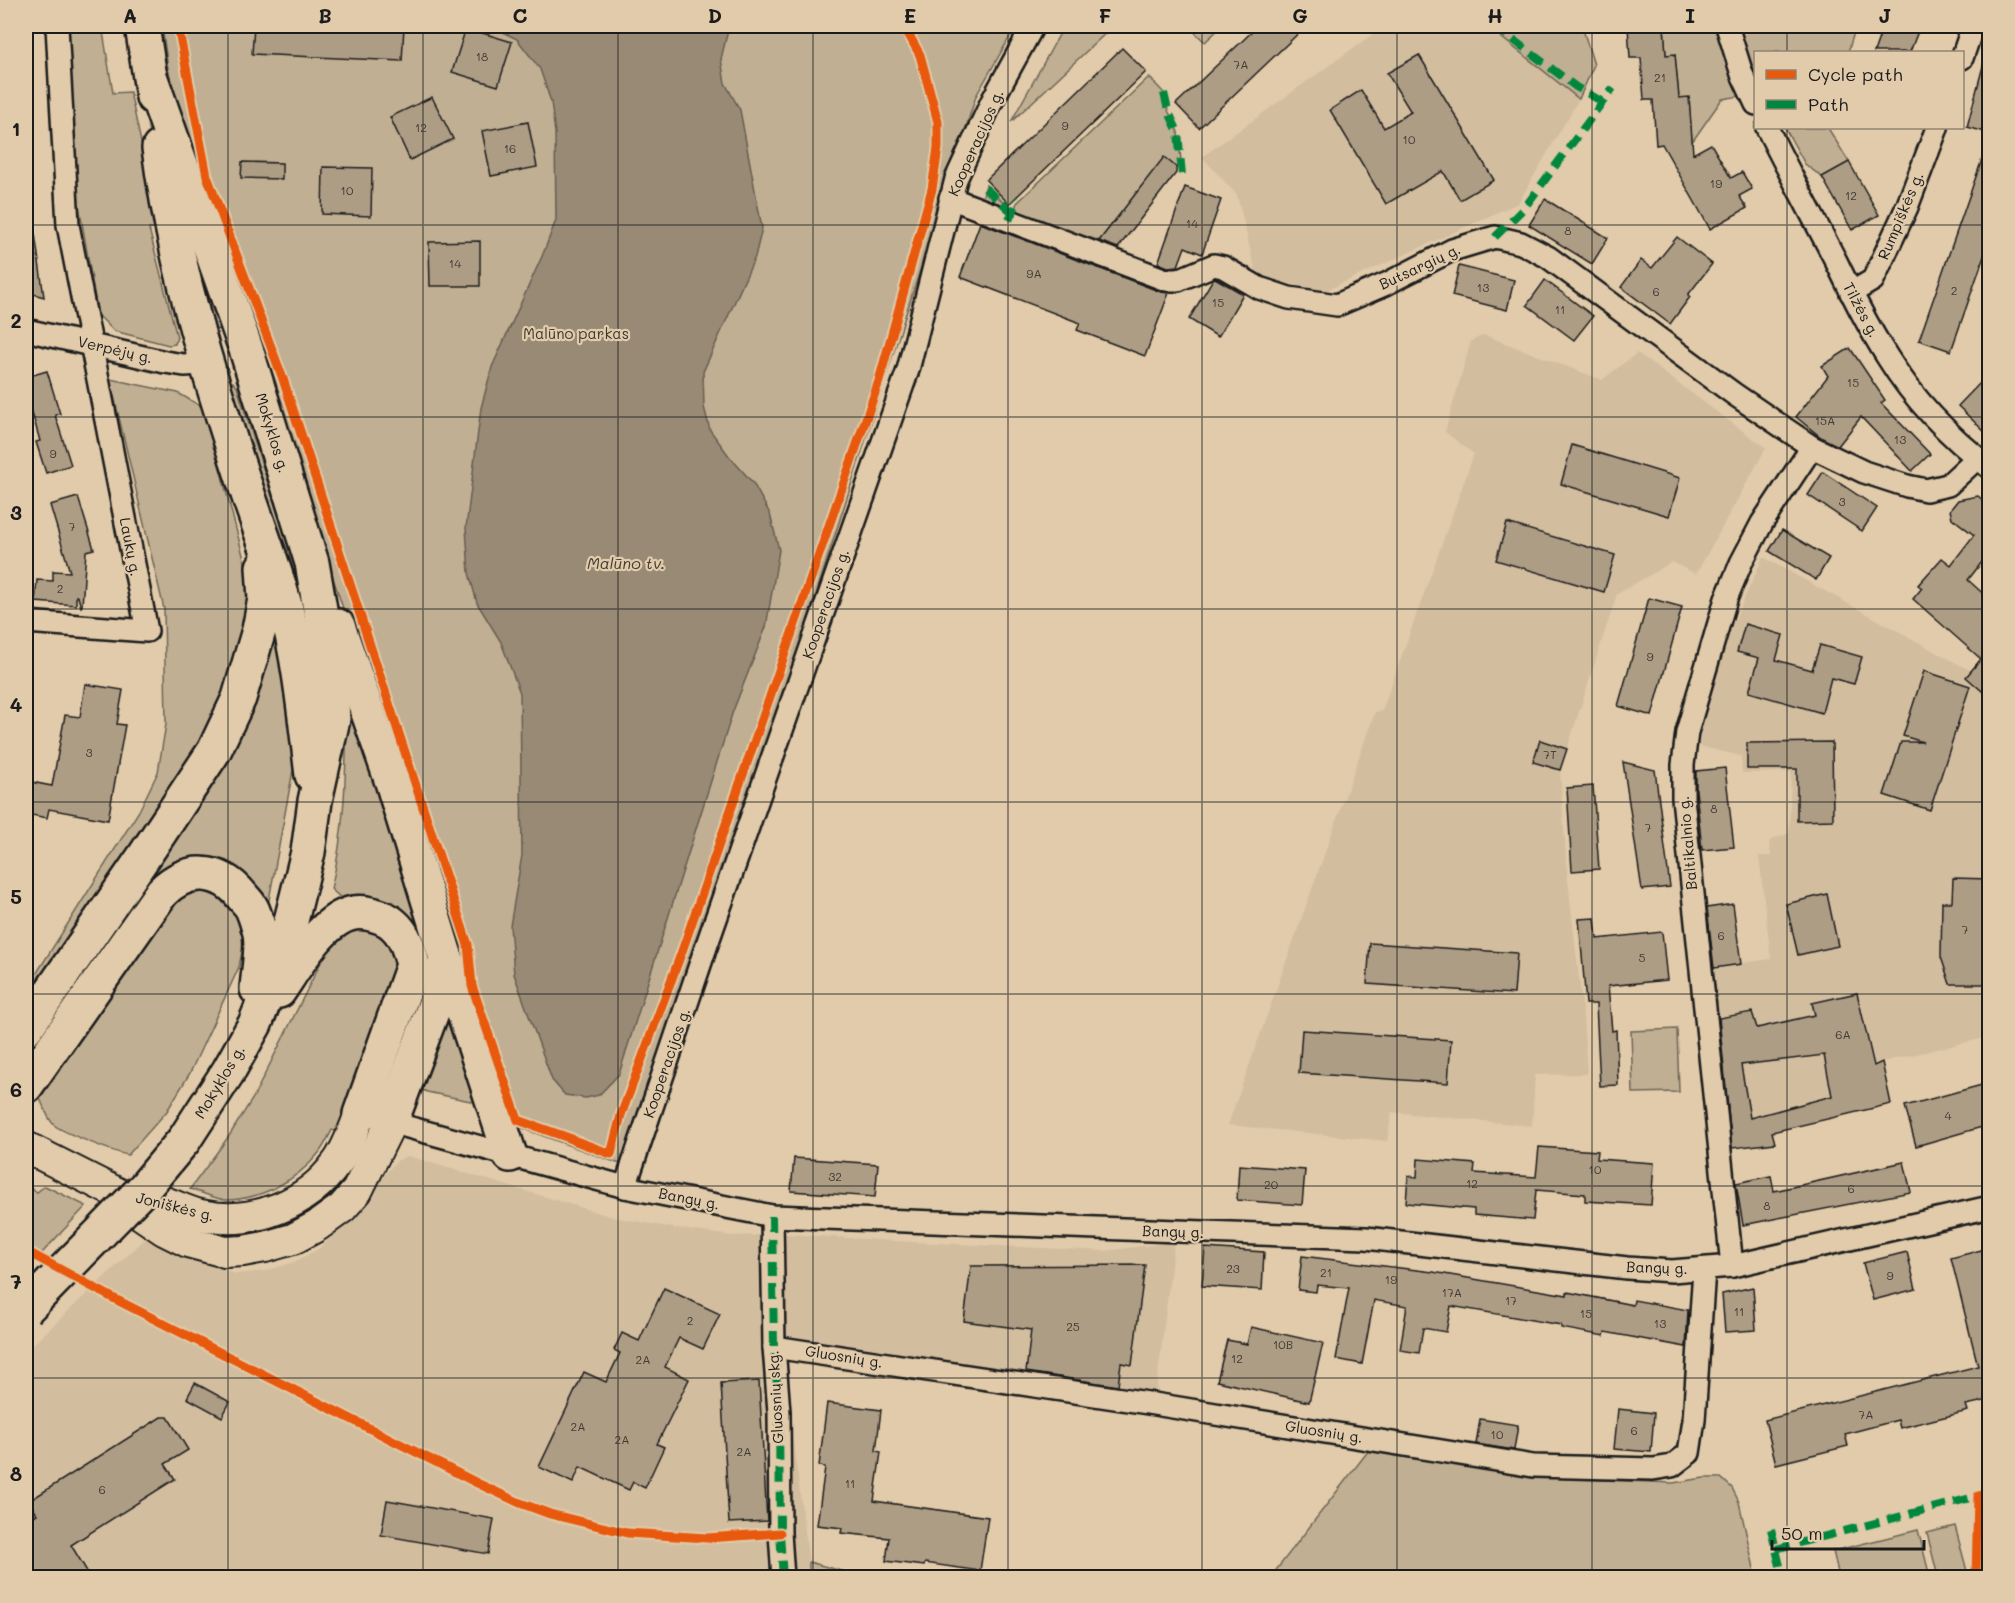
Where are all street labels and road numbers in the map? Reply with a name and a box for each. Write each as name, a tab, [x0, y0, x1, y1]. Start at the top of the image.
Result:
street label: Kooperacijos g.	[943, 86, 1008, 199]
street label: Rumpiškės g.	[1873, 169, 1928, 263]
street label: Butsargių g.	[1376, 238, 1464, 294]
street label: Tilžės g.	[1839, 278, 1885, 341]
street label: Verpėjų g.	[76, 331, 155, 367]
street label: Mokyklos g.	[251, 390, 295, 475]
street label: Laukų g.	[115, 516, 146, 578]
street label: Kooperacijos g.	[797, 546, 853, 661]
street label: Baltikalnio g.	[1673, 795, 1701, 891]
street label: Kooperacijos g.	[638, 1005, 694, 1120]
street label: Mokyklos g.	[189, 1041, 249, 1122]
street label: Bangų g.	[657, 1182, 721, 1214]
street label: Joniškės g.	[134, 1187, 217, 1225]
street label: Bangų g.	[1142, 1220, 1204, 1242]
street label: Bangų g.	[1626, 1256, 1688, 1278]
street label: Gluosnių g.	[804, 1340, 884, 1372]
street label: Gluosnių skg.	[763, 1350, 787, 1444]
street label: Gluosnių g.	[1284, 1415, 1364, 1447]

